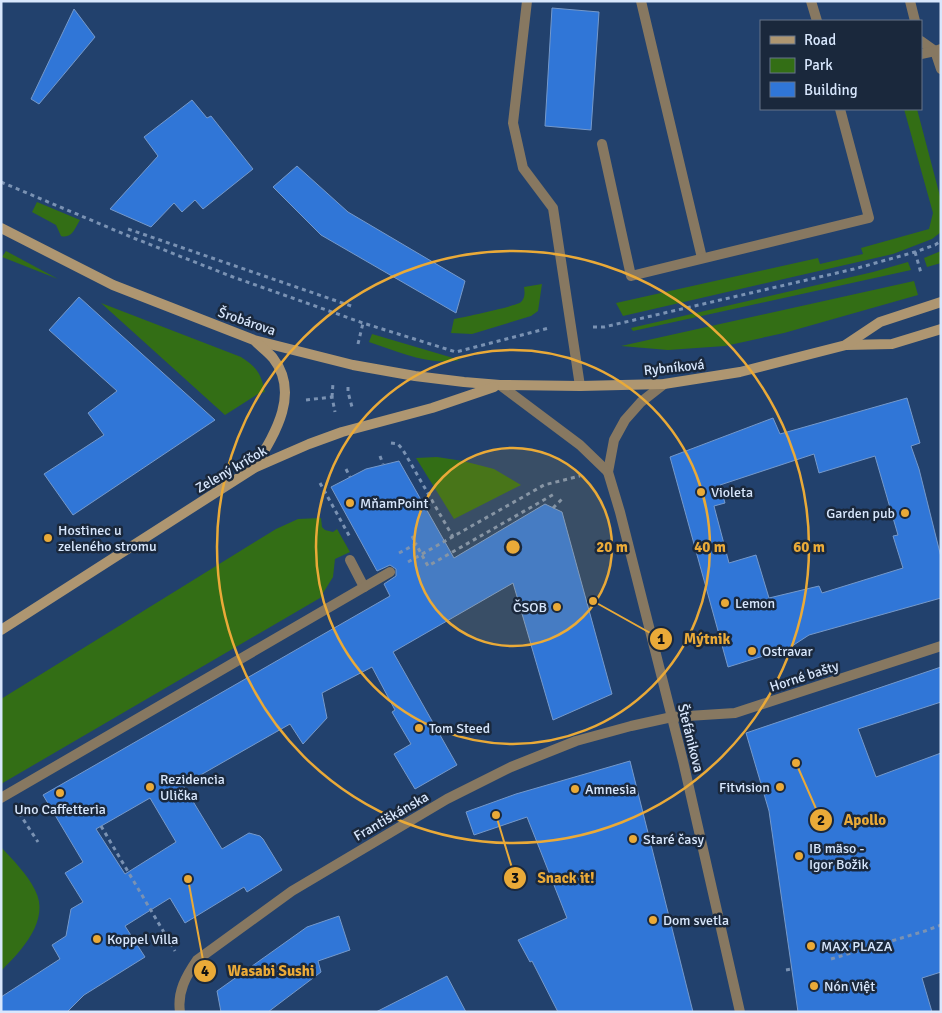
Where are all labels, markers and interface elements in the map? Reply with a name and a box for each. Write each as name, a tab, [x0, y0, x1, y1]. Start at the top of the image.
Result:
legend	[760, 20, 922, 110]
text: Road	[804, 31, 836, 49]
text: Park	[804, 56, 833, 74]
text: Building	[804, 81, 858, 99]
street label: Šrobárova	[216, 304, 278, 339]
street label: Rybníková	[643, 356, 705, 379]
street label: Zelený kríčok	[193, 442, 270, 497]
place label: Violeta	[711, 484, 753, 501]
marker: Violeta	[695, 486, 707, 498]
place label: MňamPoint	[360, 495, 428, 512]
marker: MňamPoint	[344, 497, 356, 509]
place label: Garden pub	[826, 505, 895, 522]
marker: Garden pub	[899, 507, 911, 519]
place label: Hostinec u zeleného stromu	[58, 522, 157, 555]
marker: Hostinec u zeleného stromu	[42, 532, 54, 544]
centre of rings	[504, 538, 522, 556]
text: 20 m	[596, 538, 628, 556]
text: 40 m	[694, 538, 726, 556]
text: 60 m	[793, 538, 825, 556]
place label: Lemon	[735, 595, 775, 612]
marker: Lemon	[719, 597, 731, 609]
place label: ČSOB	[513, 599, 547, 616]
marker: ČSOB	[551, 601, 563, 613]
callout: Mýtnik	[648, 624, 740, 654]
text: 1	[657, 630, 665, 648]
text: Mýtnik	[684, 630, 730, 648]
place label: Ostravar	[762, 643, 814, 660]
marker: Ostravar	[746, 645, 758, 657]
street label: Horné bašty	[767, 657, 841, 696]
street label: Štefánikova	[674, 702, 707, 774]
place label: Tom Steed	[429, 720, 490, 737]
marker: Tom Steed	[413, 722, 425, 734]
place label: Rezidencia Ulička	[160, 771, 225, 804]
place label: Fitvision	[719, 779, 770, 796]
marker: Rezidencia Ulička	[144, 781, 156, 793]
place label: Amnesia	[585, 781, 636, 798]
marker: Fitvision	[774, 781, 786, 793]
marker: Amnesia	[569, 783, 581, 795]
marker: Uno Caffetteria	[54, 787, 66, 799]
street label: Františkánska	[351, 788, 432, 845]
place label: Uno Caffetteria	[14, 801, 106, 818]
callout: Apollo	[809, 805, 896, 835]
text: 2	[817, 811, 825, 829]
text: Apollo	[844, 811, 886, 829]
place label: Staré časy	[643, 831, 705, 848]
marker: Staré časy	[627, 833, 639, 845]
place label: IB mäso - Igor Božik	[809, 840, 869, 873]
marker: IB mäso - Igor Božik	[793, 850, 805, 862]
callout: Snack it!	[502, 863, 604, 893]
text: 3	[511, 869, 519, 887]
text: Snack it!	[537, 869, 595, 887]
place label: Dom svetla	[663, 912, 729, 929]
marker: Dom svetla	[647, 914, 659, 926]
place label: Koppel Villa	[107, 931, 178, 948]
marker: Koppel Villa	[91, 933, 103, 945]
place label: MAX PLAZA	[821, 938, 893, 955]
marker: MAX PLAZA	[805, 940, 817, 952]
callout: Wasabi Sushi	[193, 956, 324, 986]
text: 4	[201, 962, 209, 980]
text: Wasabi Sushi	[228, 962, 314, 980]
place label: Nón Việt	[824, 978, 875, 995]
marker: Nón Việt	[808, 980, 820, 992]

